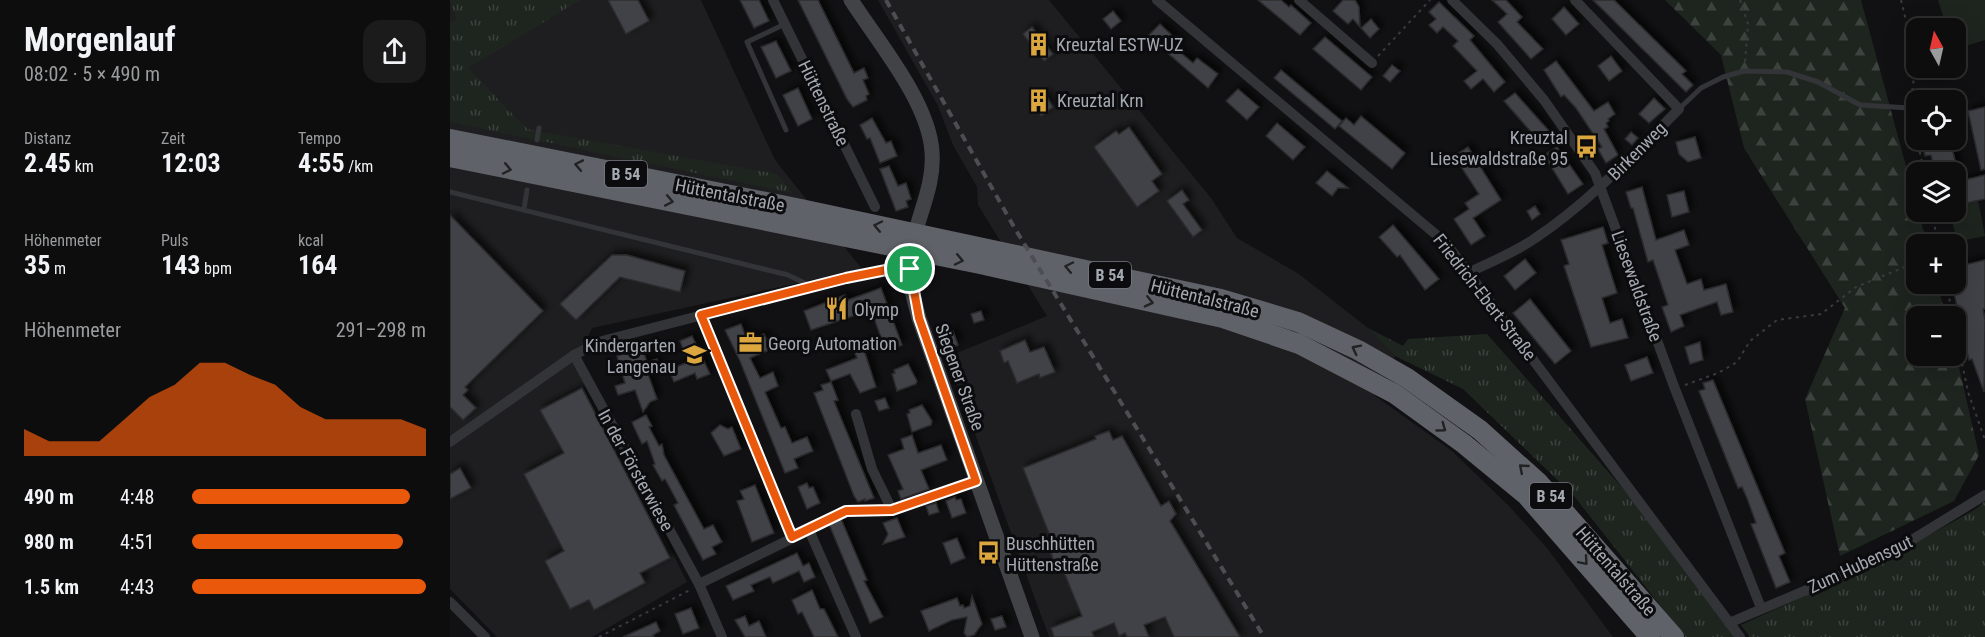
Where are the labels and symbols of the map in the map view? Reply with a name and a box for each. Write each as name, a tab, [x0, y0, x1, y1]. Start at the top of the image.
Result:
north arrow	[1906, 18, 1966, 78]
building icon: Kreuztal ESTW-UZ	[1025, 31, 1051, 57]
place label: Kreuztal ESTW-UZ	[1056, 34, 1183, 55]
street label: Hüttenstraße	[794, 57, 854, 149]
building icon: Kreuztal Krn	[1026, 87, 1052, 113]
place label: Kreuztal Krn	[1057, 90, 1143, 111]
street label: Birkenweg	[1604, 118, 1670, 184]
place label: Kreuztal Liesewaldstraße 95	[1430, 127, 1568, 169]
bus stop icon: Kreuztal Liesewaldstraße 95	[1573, 134, 1599, 160]
one-way arrow	[575, 159, 585, 172]
road number: B 54	[605, 161, 647, 187]
one-way arrow	[502, 162, 512, 175]
street label: Hüttentalstraße	[674, 174, 786, 216]
one-way arrow	[664, 194, 674, 207]
one-way arrow	[874, 220, 884, 233]
street label: Liesewaldstraße	[1607, 228, 1667, 344]
street label: Friedrich-Ebert-Straße	[1429, 230, 1541, 364]
pin	[884, 243, 935, 294]
one-way arrow	[954, 252, 964, 265]
one-way arrow	[1064, 261, 1074, 274]
road number: B 54	[1089, 262, 1131, 288]
street label: Hüttentalstraße	[1149, 274, 1261, 322]
one-way arrow	[1144, 295, 1154, 308]
restaurant icon: Olymp	[823, 296, 849, 322]
place label: Olymp	[854, 299, 899, 320]
street label: Siegener Straße	[931, 321, 989, 433]
office icon: Georg Automation	[737, 330, 763, 356]
place label: Georg Automation	[768, 333, 897, 354]
place label: Kindergarten Langenau	[585, 335, 676, 377]
school or university icon: Kindergarten Langenau	[681, 342, 707, 368]
one-way arrow	[1352, 345, 1362, 356]
street label: In der Försterwiese	[594, 406, 678, 534]
one-way arrow	[1436, 421, 1447, 432]
one-way arrow	[1519, 464, 1530, 475]
road number: B 54	[1530, 483, 1572, 509]
street label: Hüttentalstraße	[1572, 522, 1660, 620]
street label: Zum Hubensgut	[1805, 531, 1915, 597]
place label: Buschhütten Hüttenstraße	[1006, 533, 1099, 575]
bus stop icon: Buschhütten Hüttenstraße	[975, 540, 1001, 566]
one-way arrow	[1577, 554, 1588, 565]

